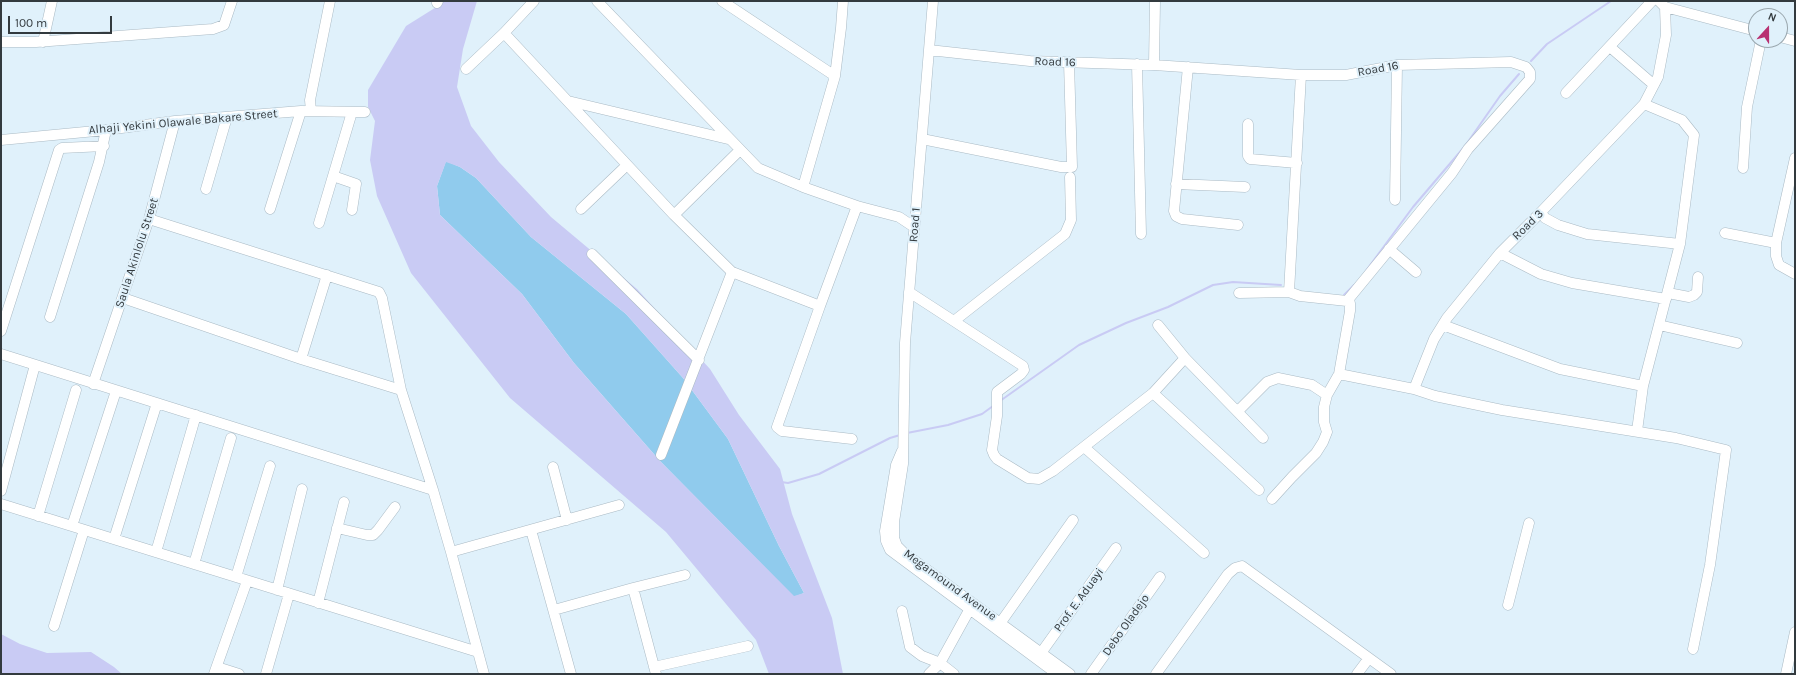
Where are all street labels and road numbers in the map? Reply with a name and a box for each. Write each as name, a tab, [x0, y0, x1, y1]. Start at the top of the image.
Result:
street label: Road 16	[1034, 54, 1076, 70]
street label: Road 16	[1356, 58, 1400, 80]
street label: Alhaji Yekini Olawale Bakare Street	[88, 107, 278, 137]
street label: Saula Akinlolu Street	[112, 196, 162, 310]
street label: Road 1	[906, 207, 924, 243]
street label: Road 3	[1509, 207, 1547, 243]
street label: Megamound Avenue	[901, 546, 999, 624]
street label: Prof. E. Aduayi	[1051, 565, 1107, 635]
street label: Debo Oladejo	[1099, 591, 1153, 659]

